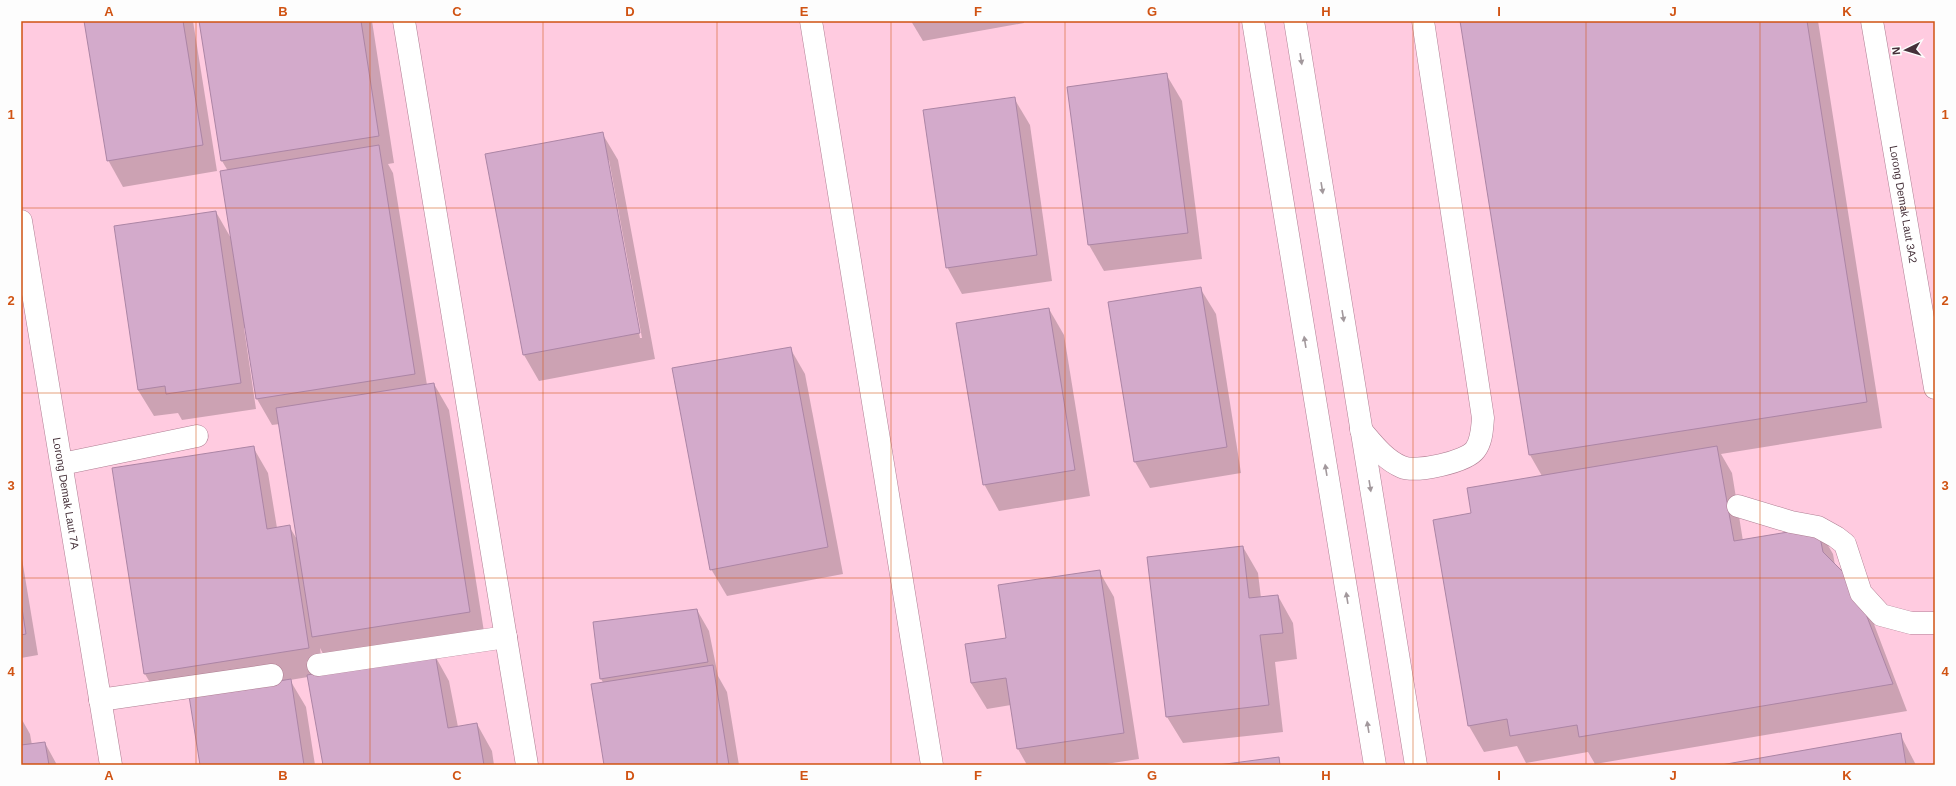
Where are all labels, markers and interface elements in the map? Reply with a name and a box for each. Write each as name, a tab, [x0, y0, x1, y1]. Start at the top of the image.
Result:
text: A	[104, 4, 114, 19]
text: B	[278, 4, 288, 19]
text: C	[452, 4, 462, 19]
text: D	[625, 4, 635, 19]
text: E	[800, 4, 809, 19]
text: F	[974, 4, 982, 19]
text: G	[1147, 4, 1157, 19]
text: H	[1321, 4, 1331, 19]
text: I	[1497, 4, 1501, 19]
text: J	[1669, 4, 1677, 19]
text: K	[1842, 4, 1852, 19]
north arrow	[1886, 30, 1926, 70]
text: N	[1890, 46, 1902, 55]
one-way arrow	[1298, 53, 1304, 66]
text: 1	[7, 107, 15, 122]
text: 1	[1941, 107, 1949, 122]
street label: Lorong Demak Laut 3A2	[1887, 144, 1919, 264]
one-way arrow	[1319, 182, 1325, 194]
text: 2	[7, 293, 15, 308]
text: 2	[1941, 293, 1949, 308]
one-way arrow	[1340, 310, 1346, 322]
one-way arrow	[1302, 336, 1308, 348]
street label: Lorong Demak Laut 7A	[51, 436, 81, 551]
one-way arrow	[1323, 464, 1329, 476]
text: 3	[7, 478, 15, 493]
text: 3	[1941, 478, 1949, 493]
one-way arrow	[1367, 480, 1373, 492]
one-way arrow	[1344, 592, 1350, 604]
text: 4	[7, 664, 15, 679]
text: 4	[1941, 664, 1949, 679]
one-way arrow	[1365, 720, 1371, 733]
text: A	[104, 768, 114, 783]
text: B	[278, 768, 288, 783]
text: C	[452, 768, 462, 783]
text: D	[625, 768, 635, 783]
text: E	[800, 768, 809, 783]
text: F	[974, 768, 982, 783]
text: G	[1147, 768, 1157, 783]
text: H	[1321, 768, 1331, 783]
text: I	[1497, 768, 1501, 783]
text: J	[1669, 768, 1677, 783]
text: K	[1842, 768, 1852, 783]

